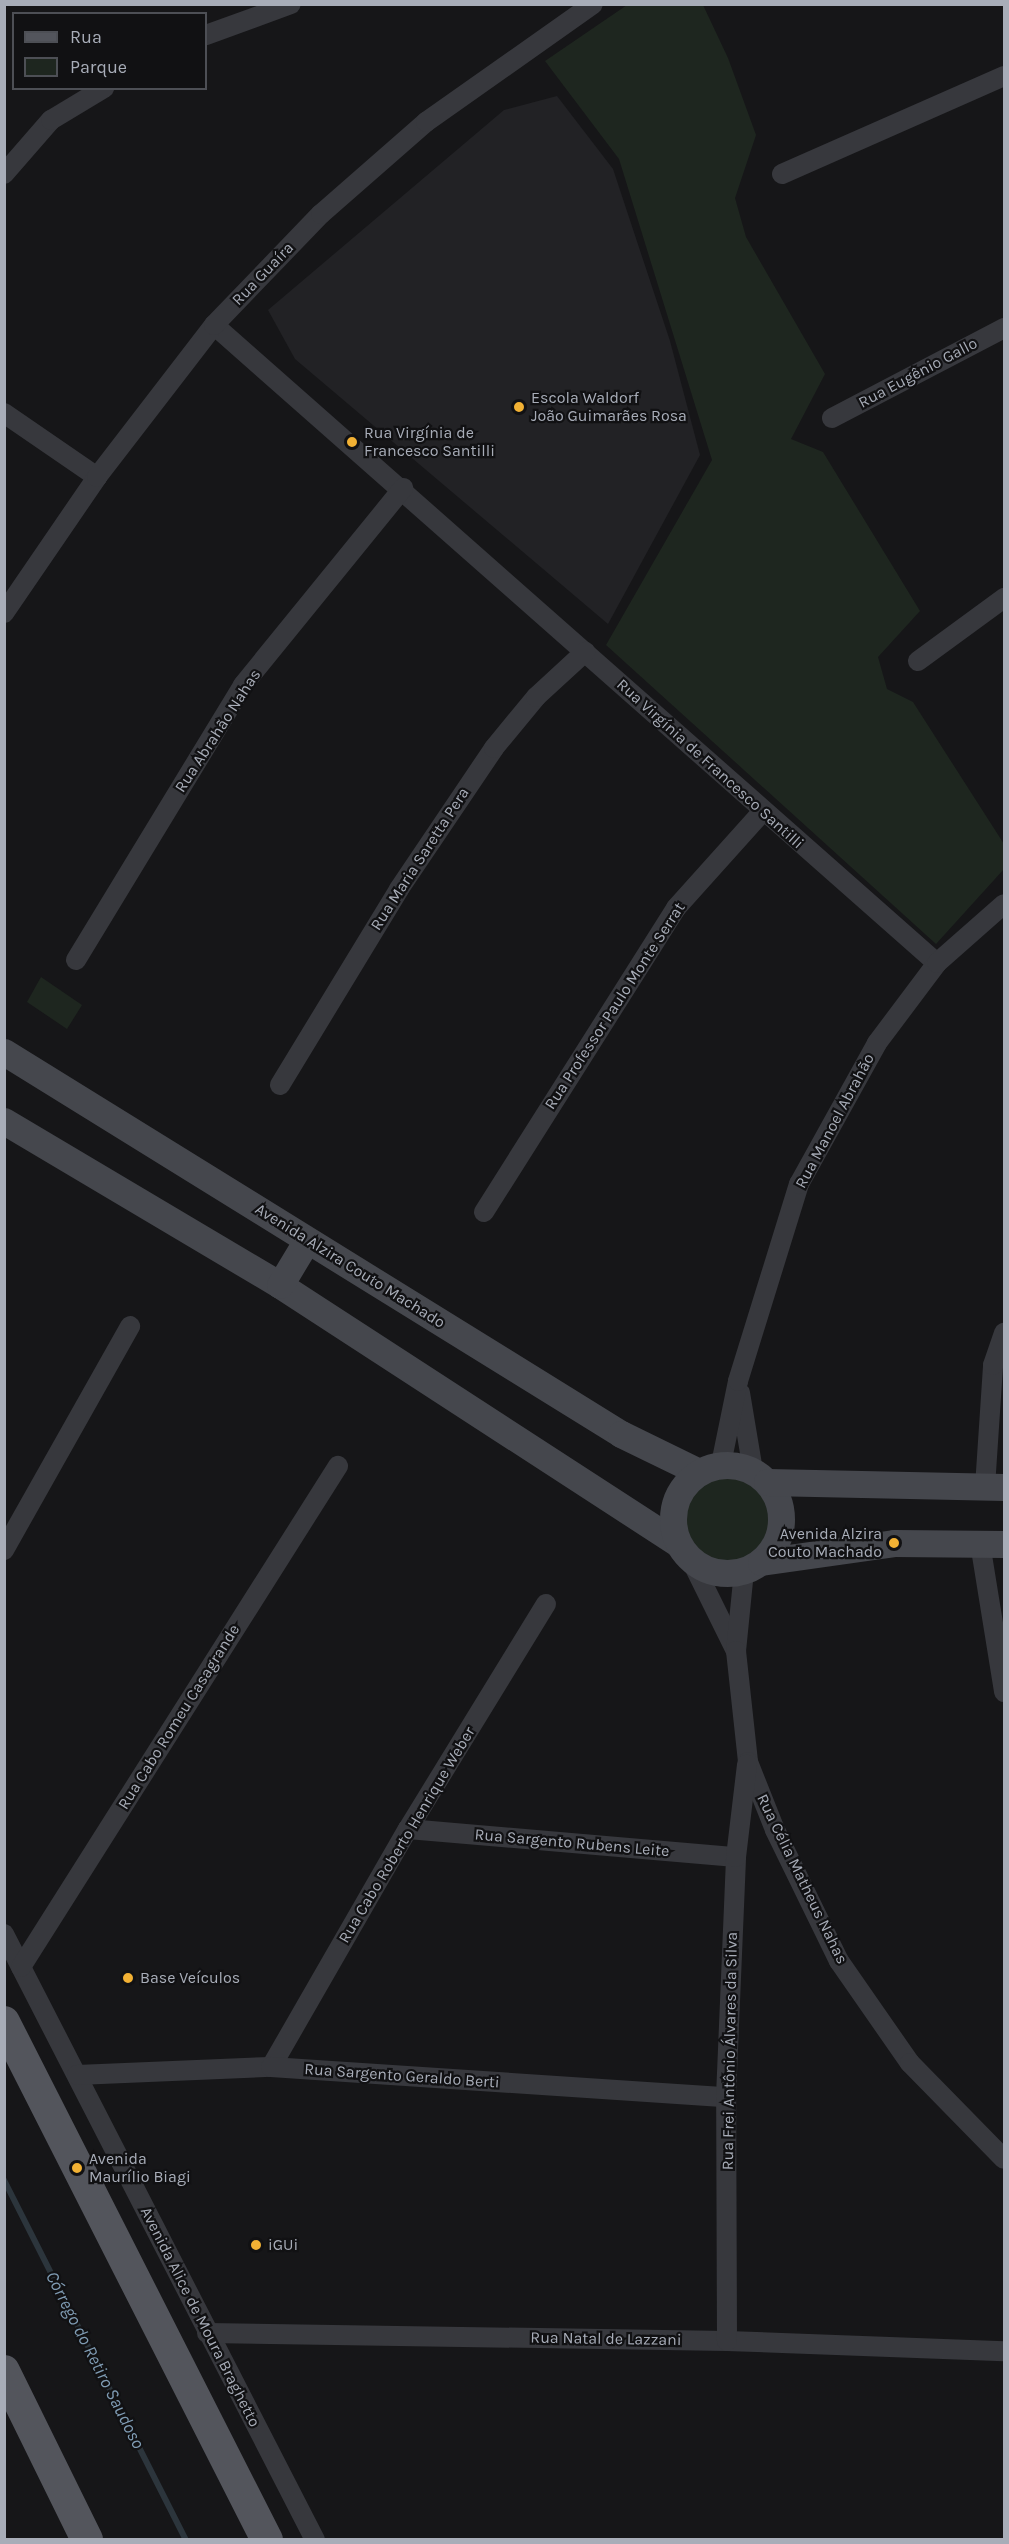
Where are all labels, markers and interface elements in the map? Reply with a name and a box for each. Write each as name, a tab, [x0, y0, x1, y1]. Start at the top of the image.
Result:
legend	[12, 12, 207, 90]
text: Rua	[70, 26, 102, 48]
text: Parque	[70, 56, 127, 78]
street label: Rua Guaíra	[228, 238, 298, 310]
street label: Rua Eugênio Gallo	[855, 334, 981, 412]
place label: Escola Waldorf João Guimarães Rosa	[531, 388, 687, 426]
marker: Escola Waldorf João Guimarães Rosa	[512, 400, 526, 414]
place label: Rua Virgínia de Francesco Santilli	[364, 423, 495, 461]
marker: Rua Virgínia de Francesco Santilli	[345, 435, 359, 449]
street label: Rua Abrahão Nahas	[171, 666, 265, 796]
street label: Rua Virgínia de Francesco Santilli	[613, 675, 807, 853]
street label: Rua Maria Saretta Pera	[367, 784, 473, 934]
street label: Rua Professor Paulo Monte Serrat	[541, 899, 689, 1113]
street label: Rua Manoel Abrahão	[791, 1050, 879, 1192]
street label: Avenida Alzira Couto Machado	[252, 1200, 448, 1332]
place label: Avenida Alzira Couto Machado	[768, 1524, 882, 1562]
marker: Avenida Alzira Couto Machado	[887, 1536, 901, 1550]
street label: Rua Cabo Romeu Casagrande	[114, 1621, 244, 1813]
street label: Rua Cabo Roberto Henrique Weber	[335, 1723, 479, 1947]
street label: Rua Célia Matheus Nahas	[752, 1791, 852, 1967]
street label: Rua Sargento Rubens Leite	[474, 1825, 670, 1861]
street label: Rua Frei Antônio Álvares da Silva	[718, 1932, 742, 2170]
place label: Base Veículos	[140, 1968, 240, 1988]
marker: Base Veículos	[121, 1971, 135, 1985]
street label: Rua Sargento Geraldo Berti	[304, 2060, 500, 2092]
place label: Avenida Maurílio Biagi	[89, 2149, 191, 2187]
marker: Avenida Maurílio Biagi	[70, 2161, 84, 2175]
street label: Avenida Alice de Moura Braghetto	[136, 2204, 264, 2430]
place label: iGUi	[268, 2235, 298, 2255]
marker: iGUi	[249, 2238, 263, 2252]
water label: Córrego do Retiro Saudoso	[41, 2268, 149, 2452]
street label: Rua Natal de Lazzani	[530, 2328, 682, 2350]

